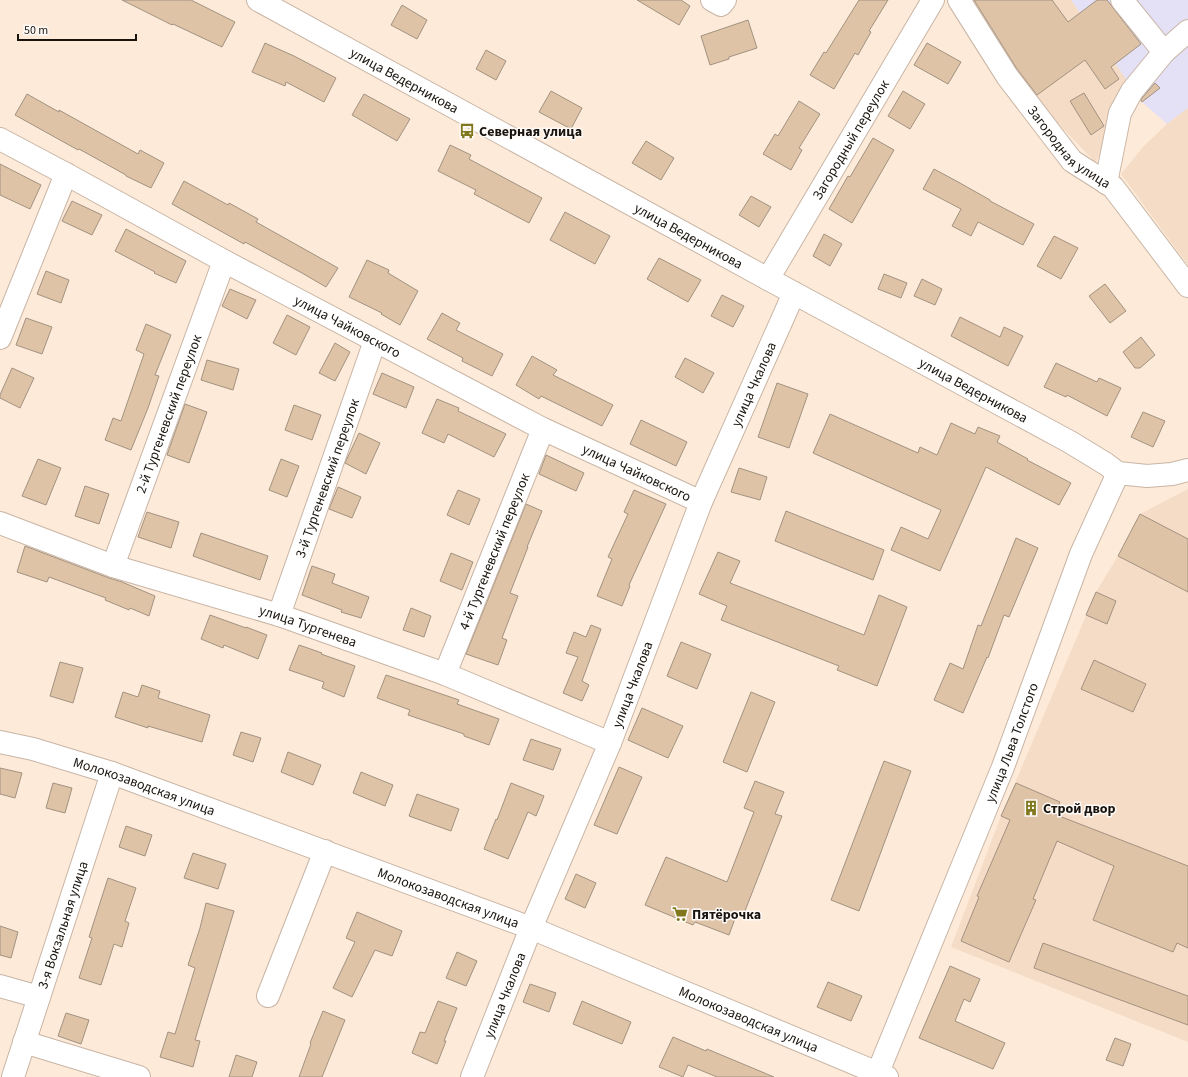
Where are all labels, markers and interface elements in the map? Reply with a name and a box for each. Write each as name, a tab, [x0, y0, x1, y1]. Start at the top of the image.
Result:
scale bar	[18, 16, 136, 42]
text: 50 m	[24, 22, 48, 39]
street label: улица Ведерникова	[346, 43, 462, 119]
street label: Загородный переулок	[808, 76, 895, 204]
street label: Загородная улица	[1022, 102, 1114, 194]
bus stop icon: Северная улица	[458, 122, 476, 140]
place label: Северная улица	[479, 122, 582, 142]
street label: улица Ведерникова	[630, 199, 746, 274]
street label: улица Чайковского	[291, 291, 404, 363]
street label: 2-й Тургеневский переулок	[131, 332, 207, 496]
street label: улица Чкалова	[727, 339, 782, 430]
street label: улица Ведерникова	[915, 353, 1031, 428]
street label: 3-й Тургеневский переулок	[291, 396, 365, 561]
street label: улица Чайковского	[579, 440, 694, 507]
street label: 4-й Тургеневский переулок	[455, 470, 535, 633]
street label: улица Тургенева	[257, 601, 359, 653]
street label: улица Чкалова	[608, 639, 658, 731]
street label: улица Льва Толстого	[981, 680, 1044, 806]
street label: Молокозаводская улица	[70, 753, 218, 821]
building icon: Строй двор	[1022, 799, 1040, 817]
place label: Строй двор	[1043, 799, 1116, 819]
street label: 3-я Вокзальная улица	[33, 859, 94, 992]
street label: Молокозаводская улица	[374, 863, 522, 934]
supermarket icon: Пятёрочка	[671, 905, 689, 923]
place label: Пятёрочка	[692, 905, 761, 925]
street label: улица Чкалова	[479, 950, 531, 1042]
street label: Молокозаводская улица	[675, 982, 821, 1058]

